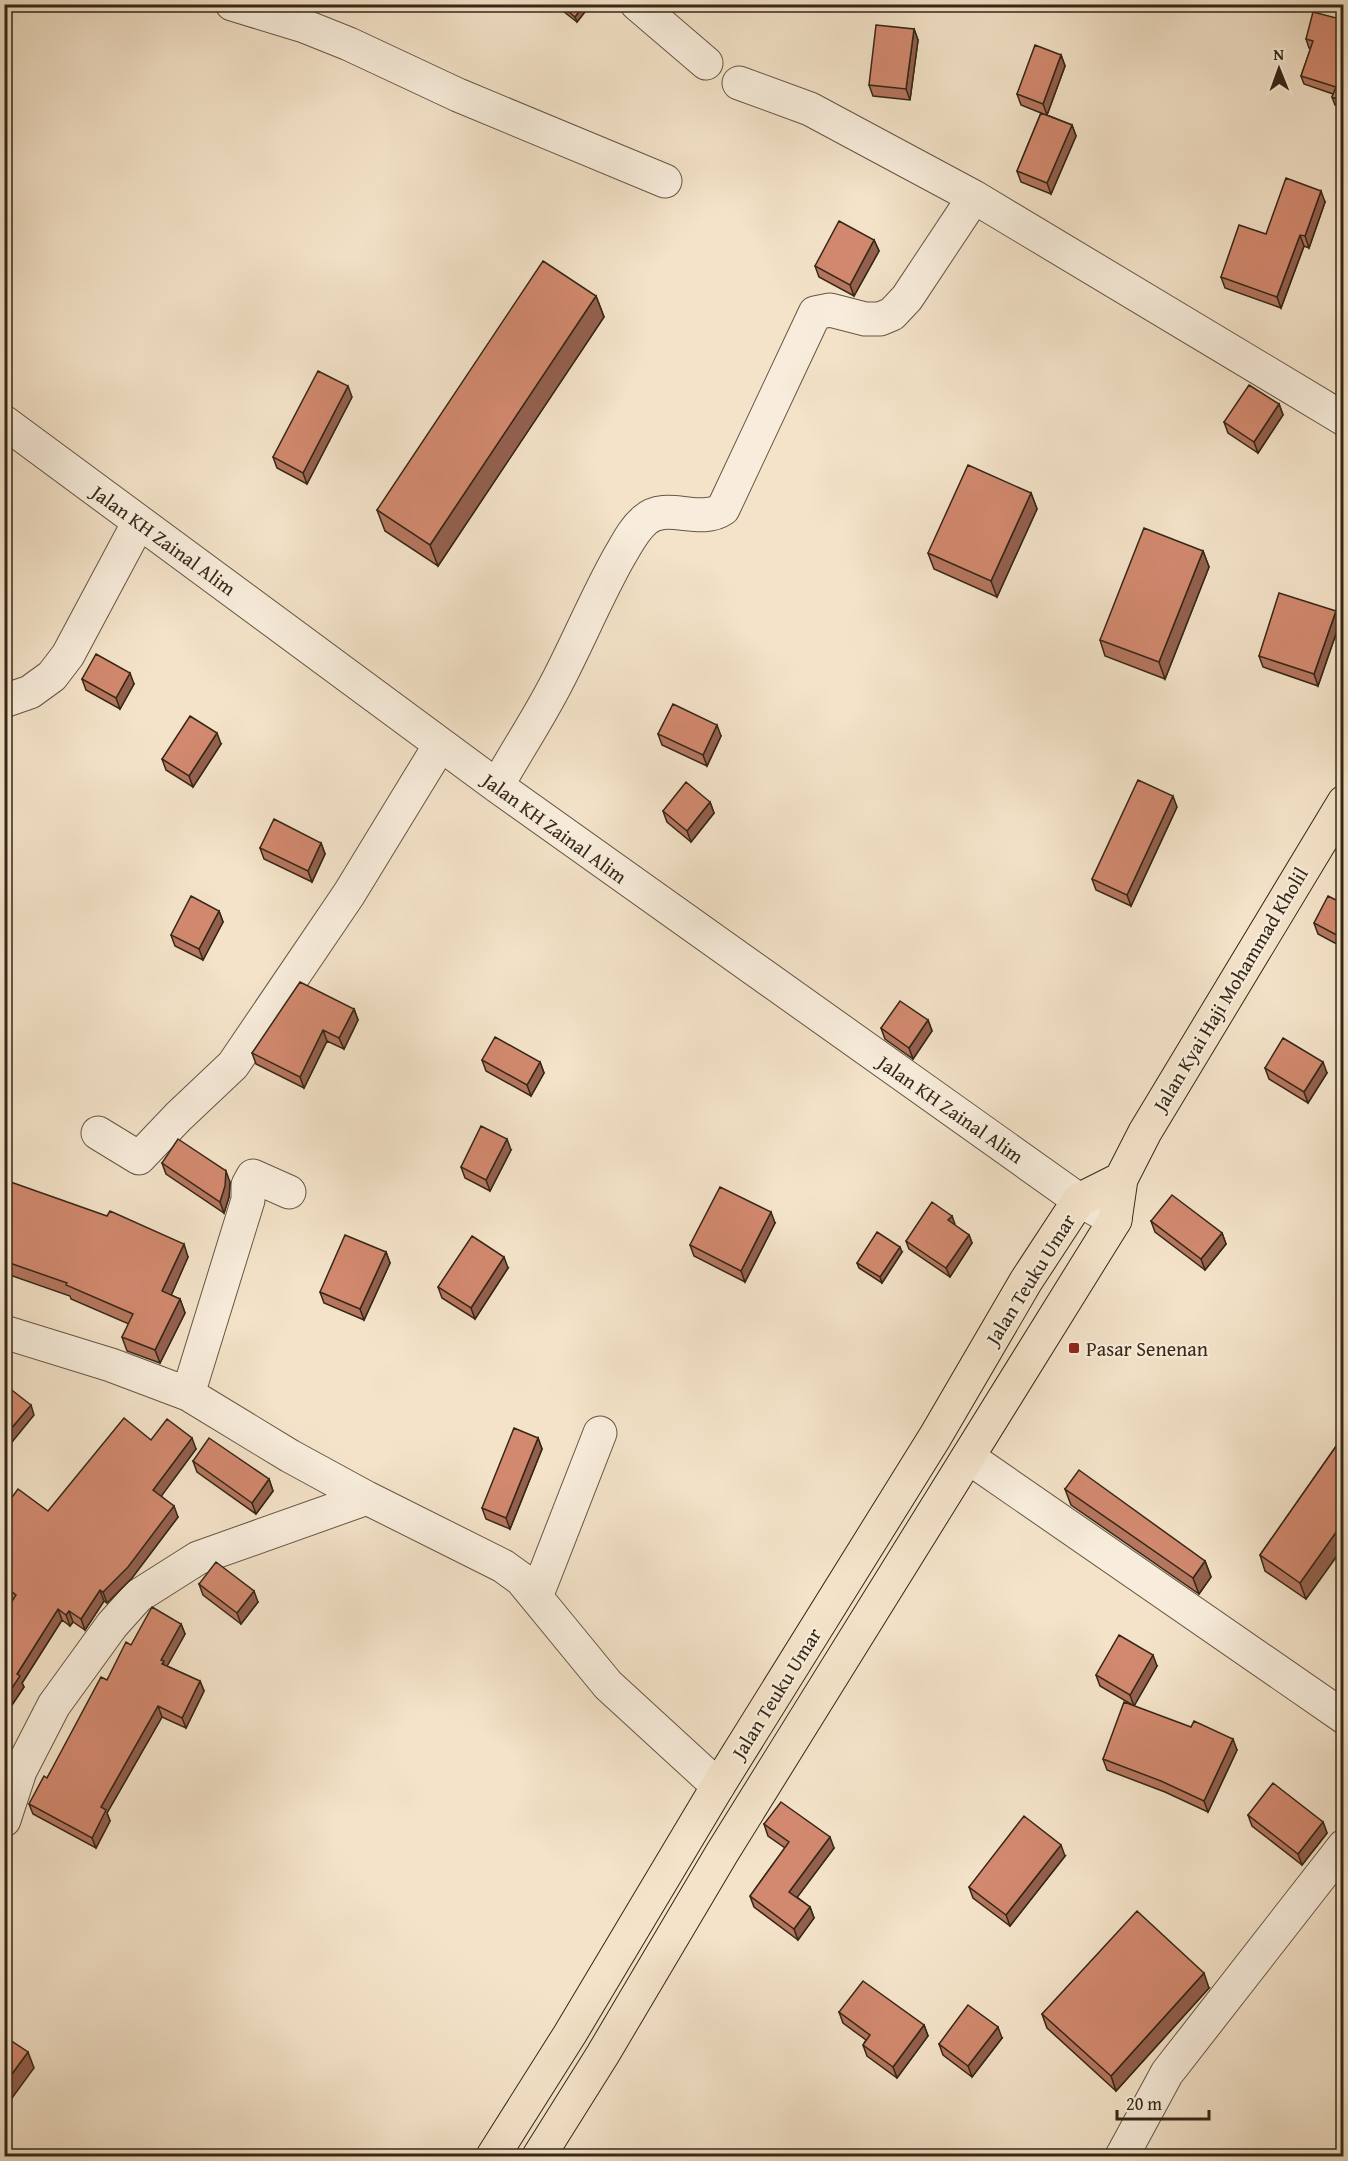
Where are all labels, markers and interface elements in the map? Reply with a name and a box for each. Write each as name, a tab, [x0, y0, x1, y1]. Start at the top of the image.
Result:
north arrow	[1249, 39, 1309, 99]
text: N	[1273, 42, 1285, 66]
street label: Jalan KH Zainal Alim	[83, 476, 243, 603]
street label: Jalan KH Zainal Alim	[474, 764, 634, 891]
street label: Jalan Kyai Haji Mohammad Kholil	[1144, 861, 1315, 1119]
street label: Jalan KH Zainal Alim	[870, 1046, 1030, 1171]
street label: Jalan Teuku Umar	[976, 1208, 1082, 1353]
place label: Pasar Senenan	[1086, 1334, 1208, 1363]
marker: Pasar Senenan	[1067, 1341, 1081, 1355]
street label: Jalan Teuku Umar	[722, 1622, 828, 1767]
scale bar	[1117, 2083, 1208, 2121]
text: 20 m	[1126, 2090, 1162, 2117]

